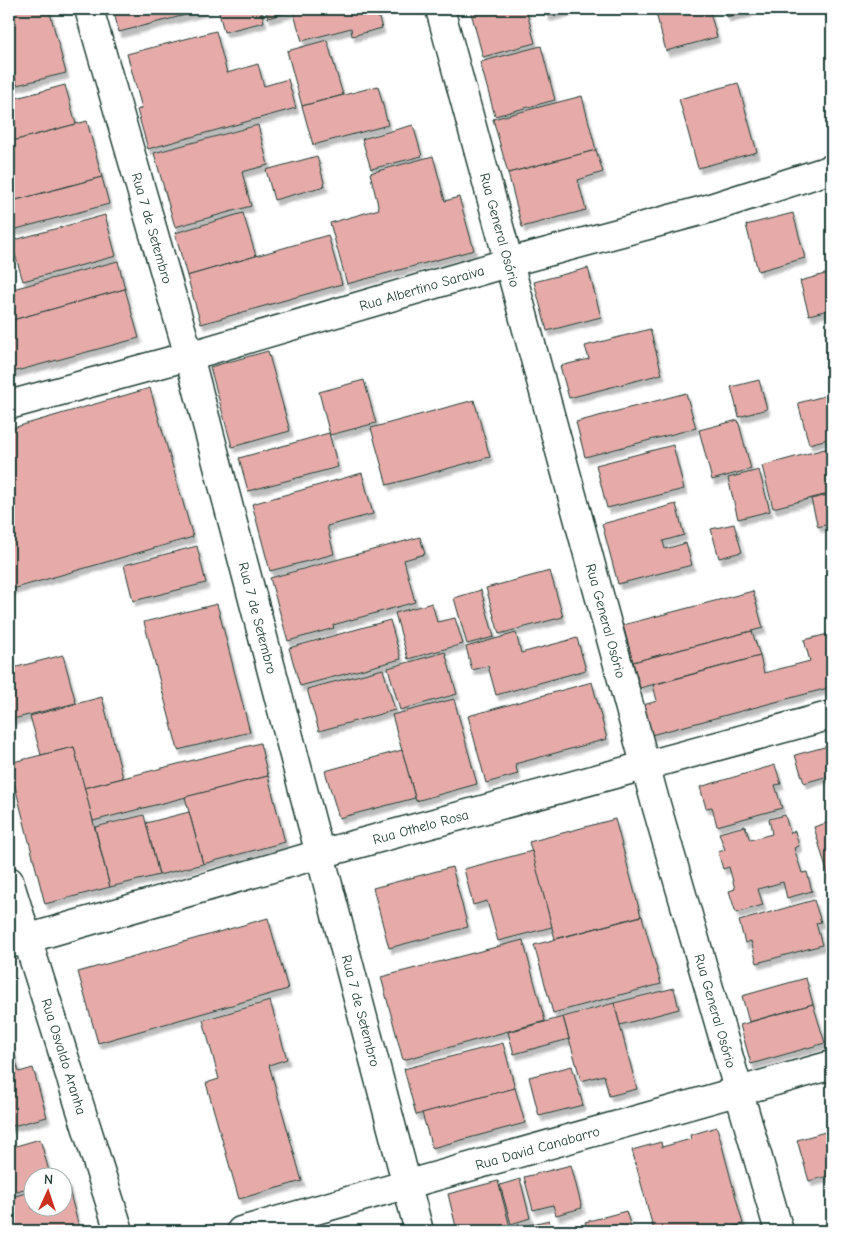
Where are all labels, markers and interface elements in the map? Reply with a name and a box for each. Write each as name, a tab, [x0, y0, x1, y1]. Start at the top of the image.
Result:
street label: Rua 7 de Setembro	[128, 171, 176, 286]
street label: Rua General Osório	[476, 171, 523, 289]
street label: Rua Albertino Saraiva	[357, 262, 486, 315]
street label: Rua 7 de Setembro	[235, 560, 280, 676]
street label: Rua General Osório	[582, 562, 629, 680]
street label: Rua Othelo Rosa	[371, 806, 471, 848]
street label: Rua General Osório	[691, 952, 740, 1070]
street label: Rua 7 de Setembro	[338, 953, 383, 1069]
street label: Rua Osvaldo Aranha	[37, 996, 90, 1117]
street label: Rua David Canabarro	[474, 1123, 602, 1174]
north arrow	[22, 1168, 72, 1218]
text: N	[44, 1171, 54, 1188]

